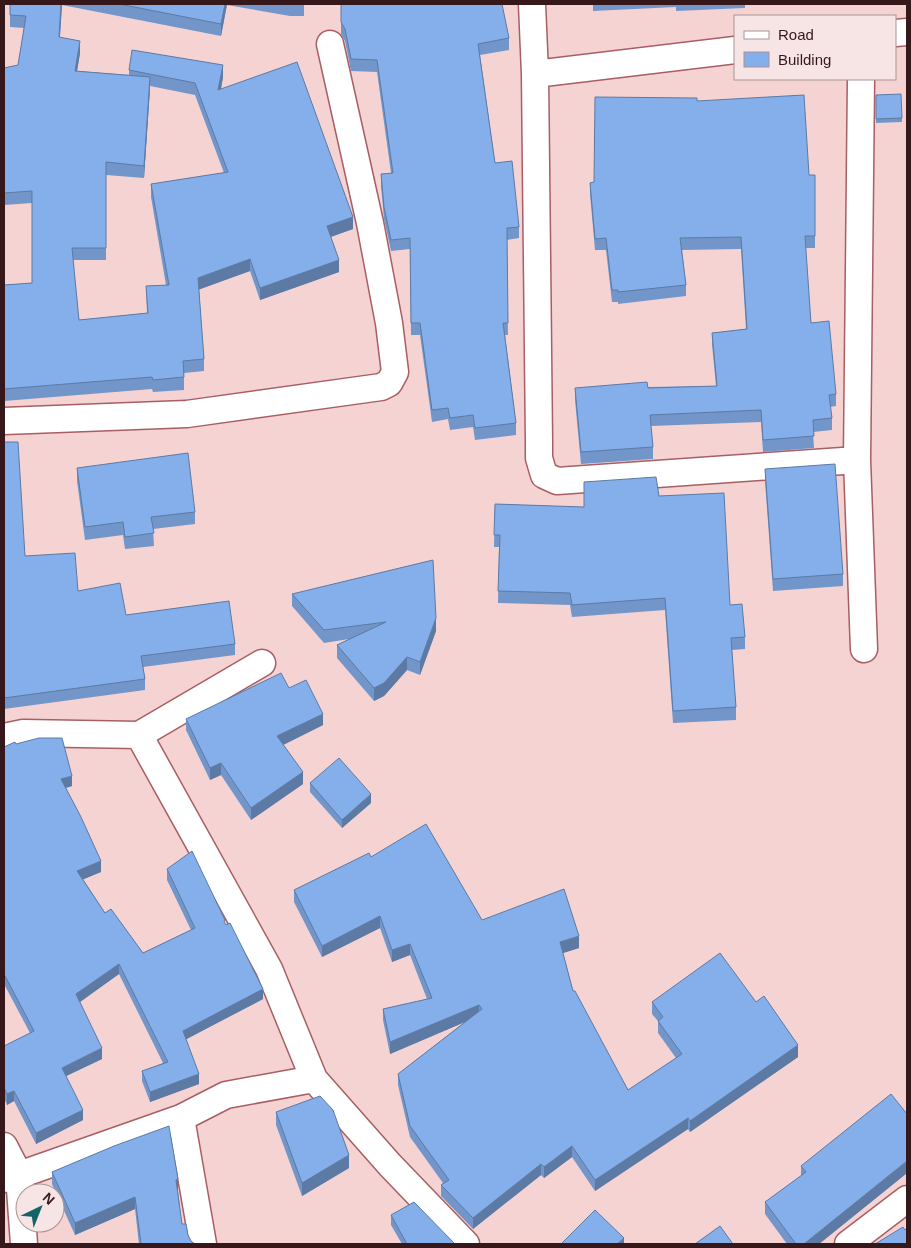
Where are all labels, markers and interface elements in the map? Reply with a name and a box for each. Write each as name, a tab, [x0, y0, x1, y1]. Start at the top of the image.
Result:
legend	[734, 15, 896, 80]
text: Road	[778, 26, 814, 43]
text: Building	[778, 51, 831, 68]
north arrow	[15, 1183, 65, 1233]
text: N	[40, 1189, 58, 1208]

